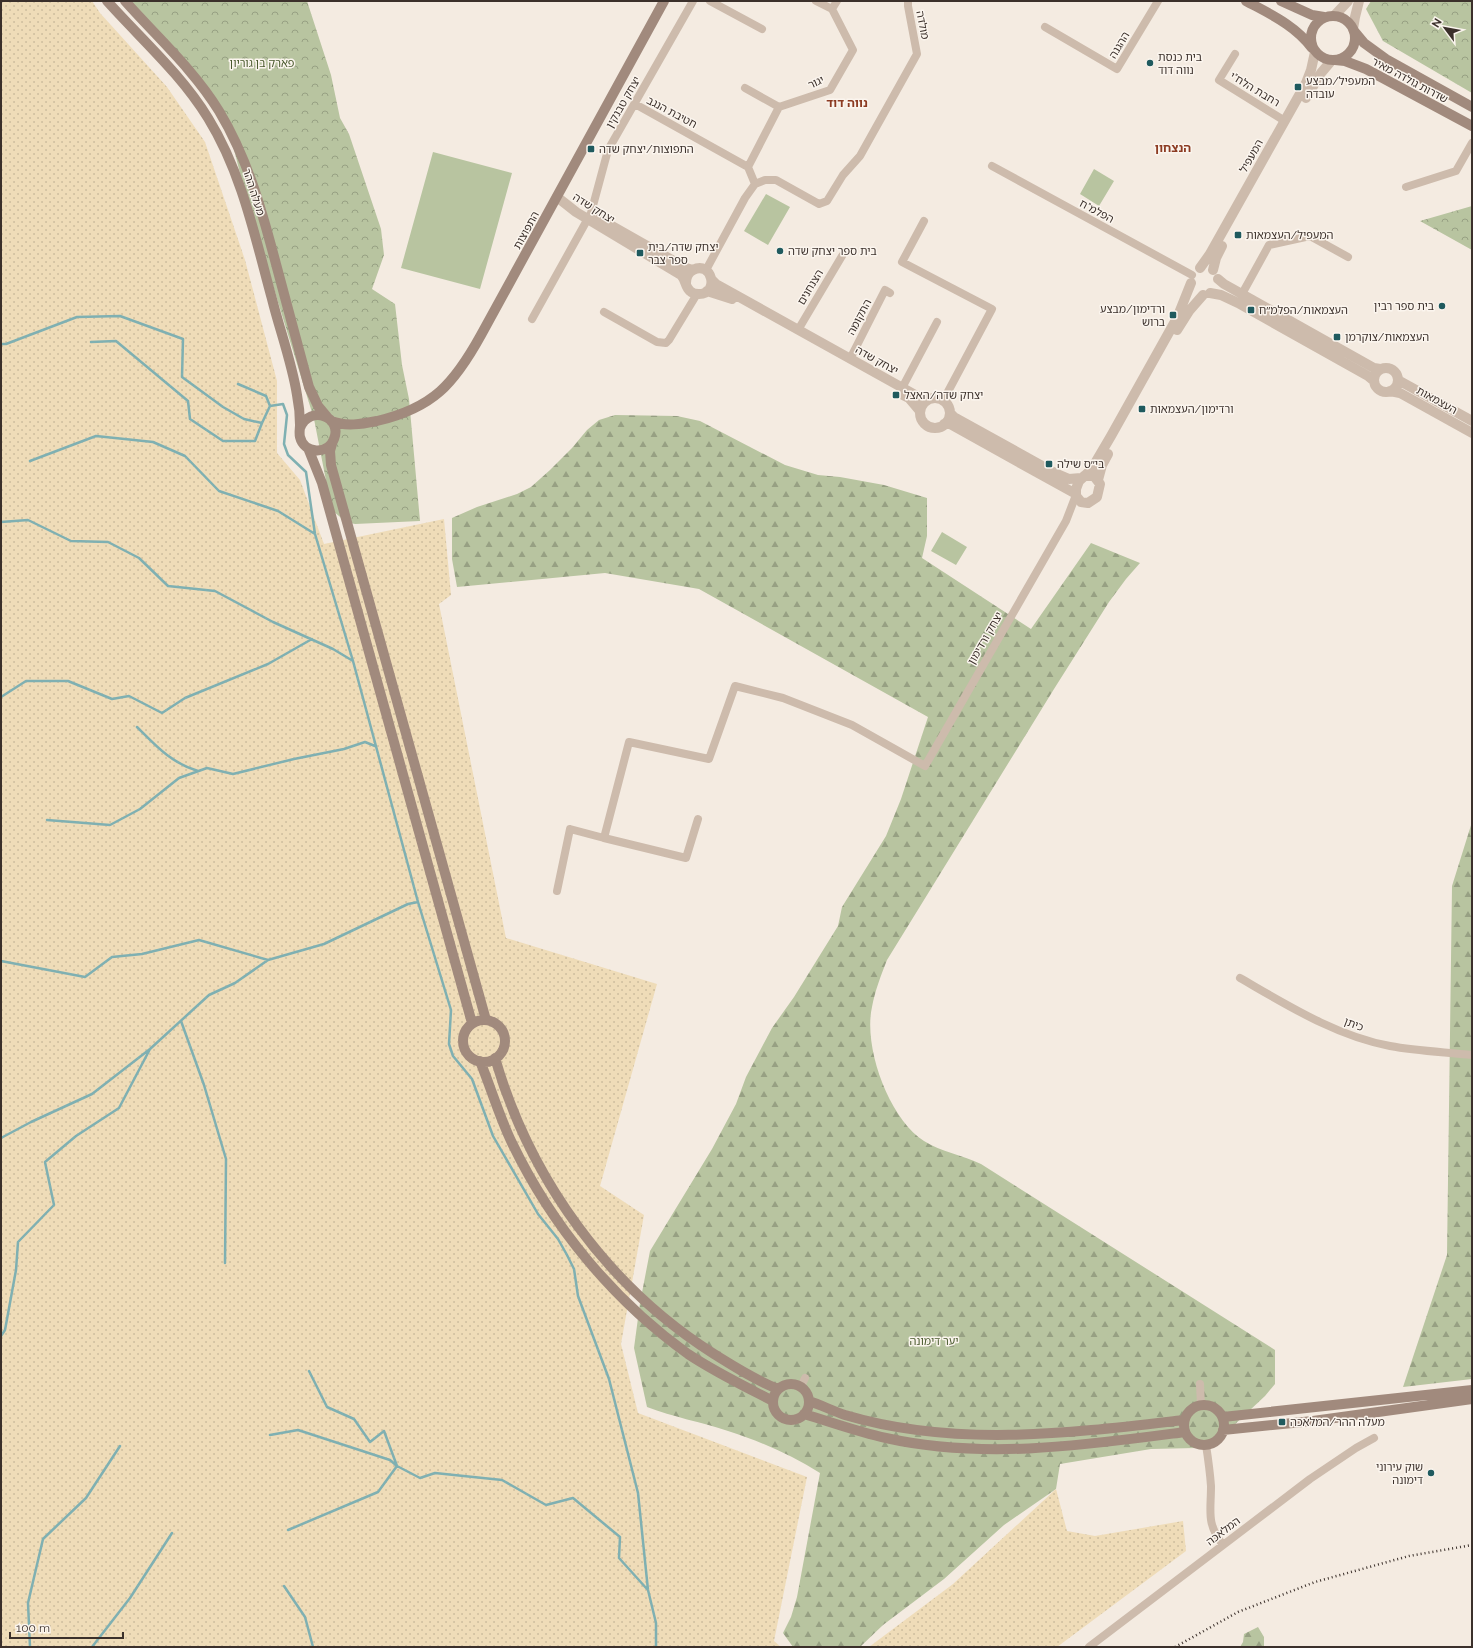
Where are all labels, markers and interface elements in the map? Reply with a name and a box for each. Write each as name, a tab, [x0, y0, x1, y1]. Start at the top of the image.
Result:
north arrow	[1425, 8, 1465, 48]
street label: מולדה	[913, 10, 932, 41]
text: N	[1429, 16, 1445, 30]
street label: ההגנה	[1106, 29, 1133, 61]
place label: בית כנסת נווה דוד	[1158, 51, 1202, 77]
street label: שדרות גולדה מאיר	[1369, 55, 1450, 106]
park label: פארק בן גוריון	[230, 57, 295, 70]
marker: בית כנסת נווה דוד	[1145, 58, 1155, 68]
street label: רחבת הלח"י	[1227, 69, 1282, 109]
street label: יגור	[806, 73, 826, 92]
street label: יצחק טבנקין	[603, 74, 643, 130]
place label: המעפיל/מבצע עובדה	[1306, 75, 1375, 101]
marker: המעפיל/מבצע עובדה	[1293, 82, 1303, 92]
street label: חטיבת הנגב	[644, 94, 699, 131]
district label: נווה דוד	[826, 96, 868, 110]
street label: המעפיל	[1237, 137, 1266, 175]
district label: הנצחון	[1155, 141, 1191, 155]
place label: התפוצות/יצחק שדה	[599, 143, 694, 156]
marker: התפוצות/יצחק שדה	[586, 144, 596, 154]
street label: מעלה ההר	[240, 167, 267, 217]
street label: יצחק שדה	[570, 190, 617, 226]
street label: הפלמ"ח	[1077, 197, 1116, 226]
street label: התפוצות	[511, 209, 542, 251]
place label: המעפיל/העצמאות	[1246, 229, 1334, 242]
marker: המעפיל/העצמאות	[1233, 230, 1243, 240]
place label: יצחק שדה/בית ספר צבר	[648, 241, 719, 267]
place label: בית ספר יצחק שדה	[788, 245, 877, 258]
marker: בית ספר יצחק שדה	[775, 246, 785, 256]
marker: יצחק שדה/בית ספר צבר	[635, 248, 645, 258]
street label: הצנחנים	[795, 267, 826, 307]
street label: התקומה	[845, 297, 874, 337]
place label: בית ספר רבין	[1374, 300, 1434, 313]
marker: בית ספר רבין	[1437, 301, 1447, 311]
place label: ורדימון/מבצע ברוש	[1100, 303, 1165, 329]
place label: העצמאות/הפלמ״ח	[1259, 304, 1348, 317]
marker: העצמאות/הפלמ״ח	[1246, 305, 1256, 315]
marker: ורדימון/מבצע ברוש	[1168, 310, 1178, 320]
place label: העצמאות/צוקרמן	[1345, 331, 1429, 344]
marker: העצמאות/צוקרמן	[1332, 332, 1342, 342]
street label: יצחק שדה	[853, 343, 900, 378]
street label: העצמאות	[1414, 384, 1460, 417]
place label: יצחק שדה/האצל	[904, 389, 983, 402]
marker: יצחק שדה/האצל	[891, 390, 901, 400]
place label: ורדימון/העצמאות	[1150, 403, 1234, 416]
marker: ורדימון/העצמאות	[1137, 404, 1147, 414]
place label: בי״ס שילה	[1057, 458, 1104, 471]
marker: בי״ס שילה	[1044, 459, 1054, 469]
street label: יצחק ורדימון	[965, 610, 1006, 667]
street label: כיתן	[1342, 1015, 1366, 1034]
park label: יער דימונה	[909, 1335, 959, 1348]
place label: מעלה ההר/המלאכה	[1290, 1416, 1385, 1429]
marker: מעלה ההר/המלאכה	[1277, 1417, 1287, 1427]
place label: שוק עירוני דימונה	[1376, 1461, 1423, 1487]
marker: שוק עירוני דימונה	[1426, 1468, 1436, 1478]
street label: המלאכה	[1204, 1514, 1243, 1548]
scale bar	[10, 1614, 123, 1640]
text: 100 m	[16, 1621, 50, 1635]

